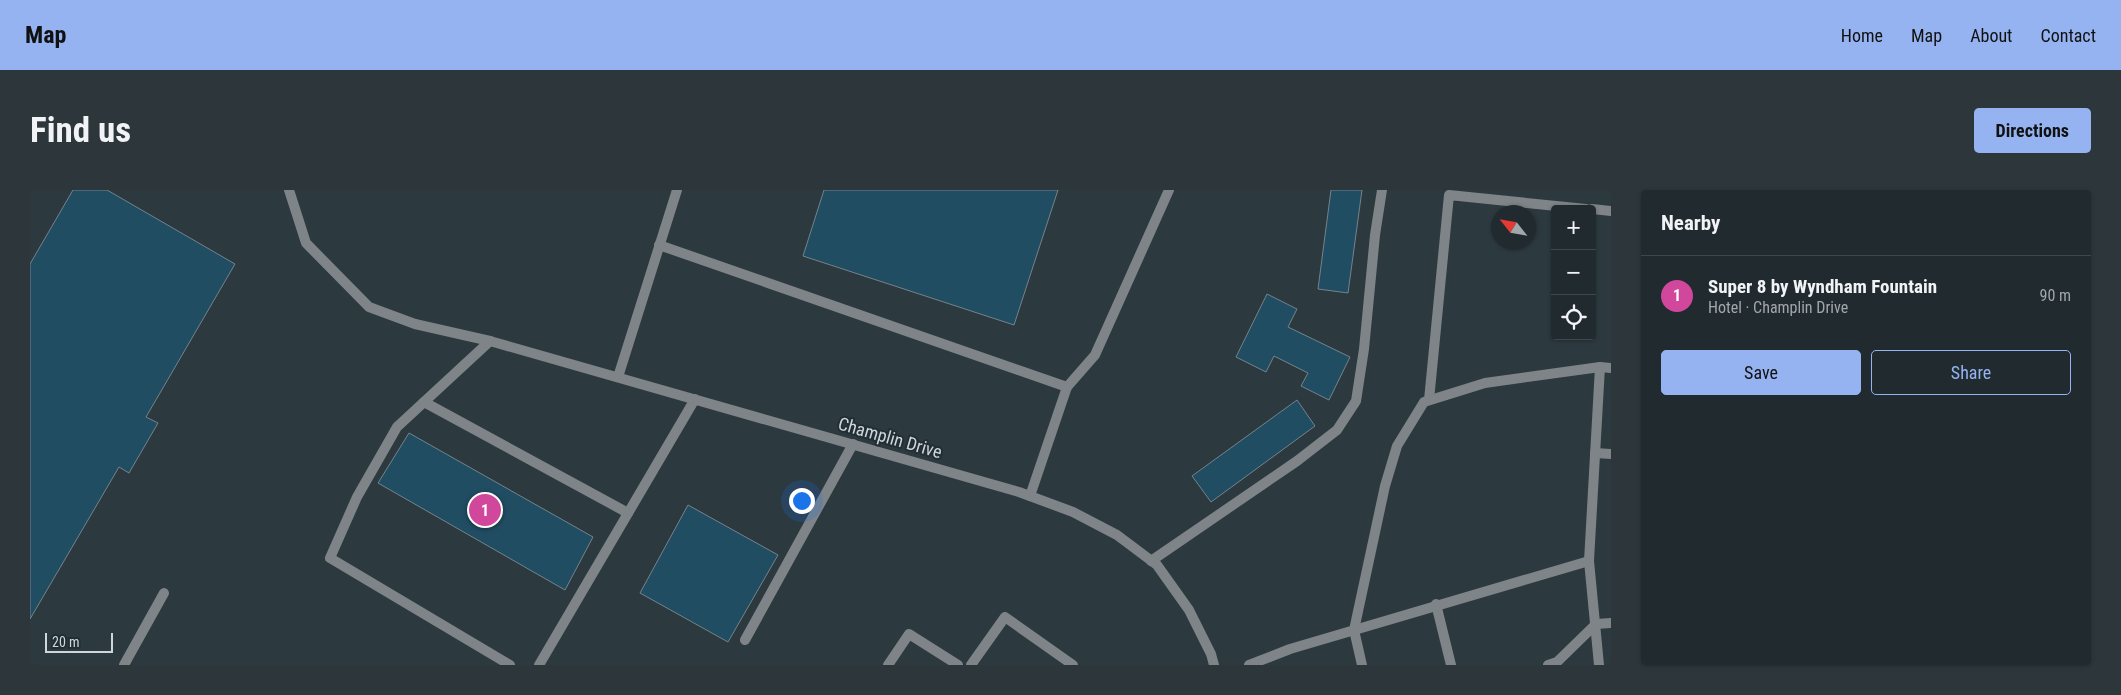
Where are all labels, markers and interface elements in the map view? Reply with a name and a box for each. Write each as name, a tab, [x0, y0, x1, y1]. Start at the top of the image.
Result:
text: Map	[25, 21, 66, 49]
text: Home	[1841, 25, 1883, 46]
text: Map	[1911, 25, 1942, 46]
text: About	[1970, 25, 2012, 46]
text: Contact	[2040, 25, 2096, 46]
button: Directions	[1974, 108, 2091, 153]
text: Find us	[30, 110, 131, 151]
north arrow	[1491, 205, 1536, 250]
map controls	[1551, 205, 1596, 340]
button: +	[1551, 205, 1596, 250]
text: Nearby	[1661, 211, 1720, 235]
button: −	[1551, 250, 1596, 295]
text: Super 8 by Wyndham Fountain	[1708, 275, 1937, 298]
text: 1	[1673, 286, 1681, 305]
text: 90 m	[2039, 286, 2071, 305]
button: locate	[1551, 295, 1596, 340]
text: Hotel · Champlin Drive	[1708, 298, 1848, 317]
button: Save	[1661, 350, 1861, 395]
button: Share	[1871, 350, 2071, 395]
street label: Champlin Drive	[836, 413, 944, 462]
your location	[789, 488, 815, 514]
pin: 1	[469, 491, 501, 529]
scale bar	[45, 630, 112, 653]
text: 20 m	[52, 634, 80, 650]

